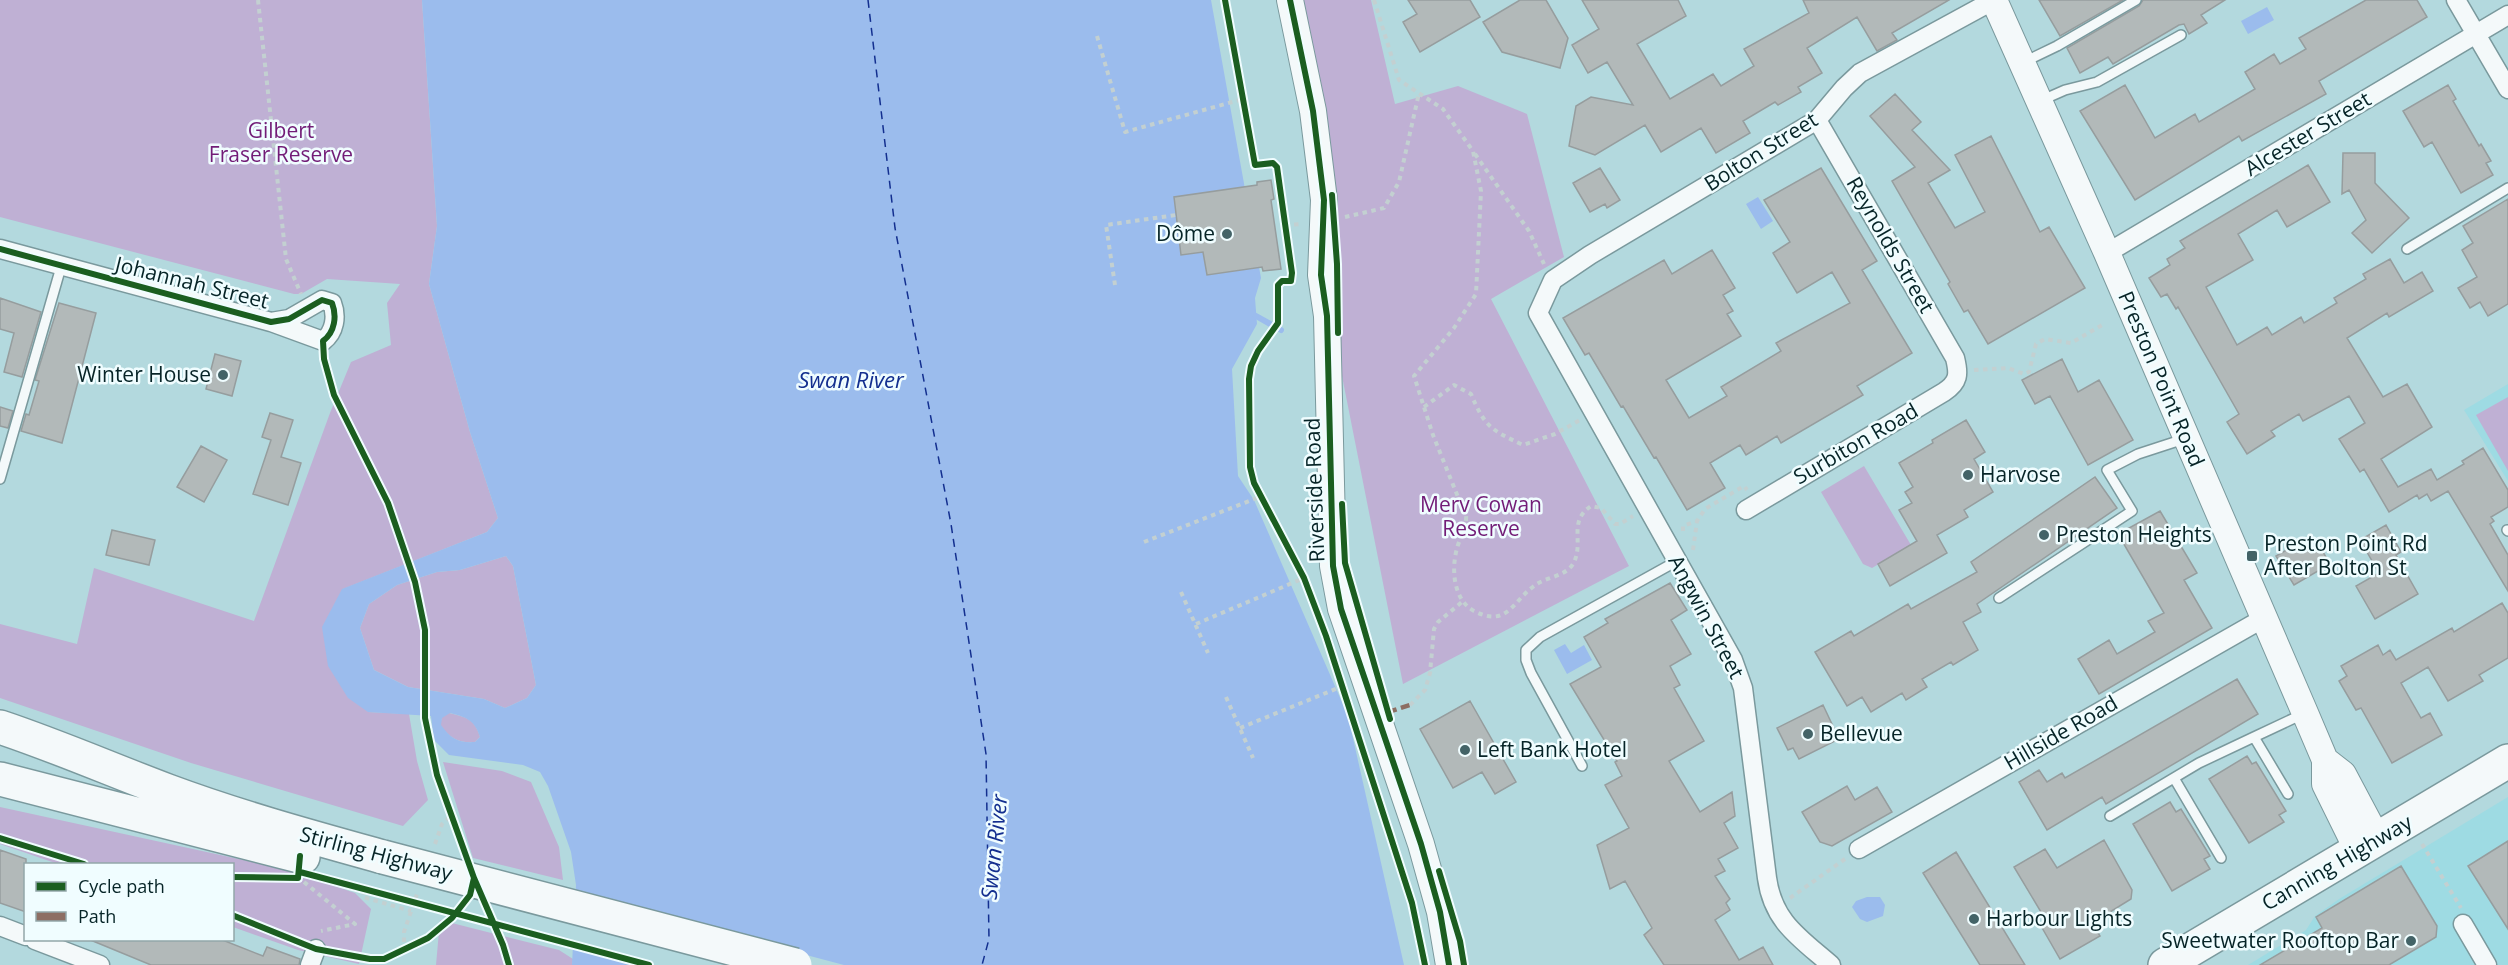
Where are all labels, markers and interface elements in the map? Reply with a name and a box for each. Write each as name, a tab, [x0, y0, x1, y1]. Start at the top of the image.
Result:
street label: Alcester Street	[2239, 84, 2376, 182]
street label: Bolton Street	[1699, 105, 1822, 197]
park label: Gilbert Fraser Reserve	[209, 116, 353, 168]
street label: Reynolds Street	[1840, 171, 1941, 318]
place label: Dôme	[1156, 219, 1215, 247]
marker: Dôme	[1220, 227, 1234, 241]
street label: Johannah Street	[111, 249, 272, 315]
street label: Preston Point Road	[2112, 287, 2212, 471]
place label: Winter House	[77, 360, 211, 388]
water label: Swan River	[798, 364, 905, 394]
marker: Winter House	[216, 368, 230, 382]
street label: Surbiton Road	[1788, 396, 1923, 490]
street label: Riverside Road	[1297, 417, 1331, 563]
place label: Harvose	[1980, 460, 2061, 488]
marker: Harvose	[1961, 468, 1975, 482]
park label: Merv Cowan Reserve	[1420, 490, 1542, 542]
place label: Preston Heights	[2056, 520, 2212, 548]
marker: Preston Heights	[2037, 528, 2051, 542]
place label: Preston Point Rd After Bolton St	[2264, 529, 2428, 581]
marker: Preston Point Rd After Bolton St	[2245, 549, 2259, 563]
street label: Angwin Street	[1663, 550, 1751, 683]
street label: Hillside Road	[1999, 688, 2122, 776]
place label: Bellevue	[1820, 719, 1903, 747]
marker: Bellevue	[1801, 727, 1815, 741]
place label: Left Bank Hotel	[1477, 735, 1627, 763]
marker: Left Bank Hotel	[1458, 743, 1472, 757]
water label: Swan River	[973, 792, 1014, 901]
street label: Canning Highway	[2256, 807, 2417, 917]
street label: Stirling Highway	[297, 819, 456, 887]
legend	[24, 863, 234, 941]
text: Cycle path	[78, 874, 165, 898]
text: Path	[78, 904, 116, 928]
place label: Harbour Lights	[1986, 904, 2132, 932]
marker: Harbour Lights	[1967, 912, 1981, 926]
place label: Sweetwater Rooftop Bar	[2161, 926, 2399, 954]
marker: Sweetwater Rooftop Bar	[2404, 934, 2418, 948]

